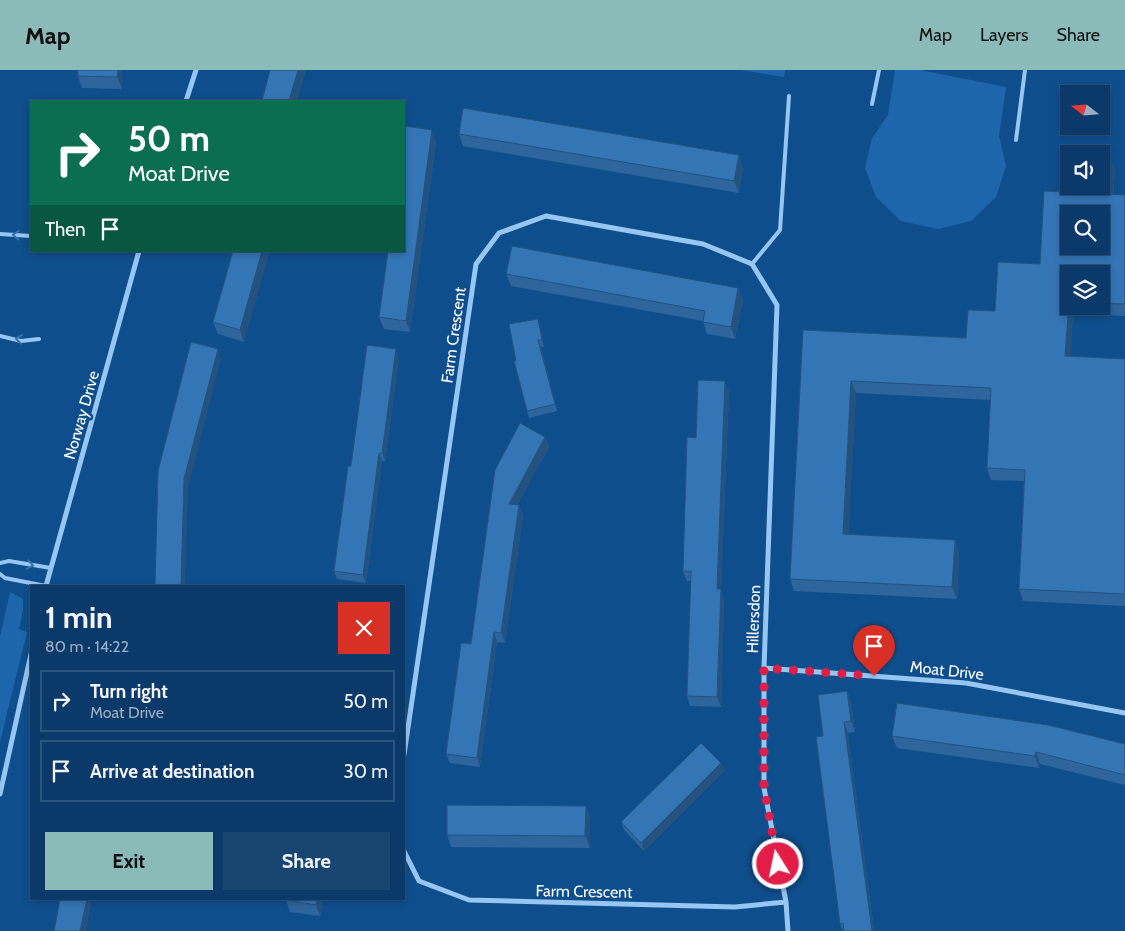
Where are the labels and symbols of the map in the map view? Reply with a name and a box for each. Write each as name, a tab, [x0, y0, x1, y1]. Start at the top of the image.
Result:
north arrow	[1060, 85, 1110, 135]
one-way arrow	[11, 229, 19, 240]
street label: Farm Crescent	[437, 285, 470, 384]
one-way arrow	[15, 334, 23, 345]
street label: Norway Drive	[60, 369, 103, 462]
one-way arrow	[25, 559, 34, 569]
street label: Hillersdon	[743, 584, 764, 654]
pin	[853, 625, 895, 676]
street label: Moat Drive	[909, 657, 985, 684]
position arrow	[751, 837, 803, 889]
street label: Farm Crescent	[535, 881, 633, 902]

